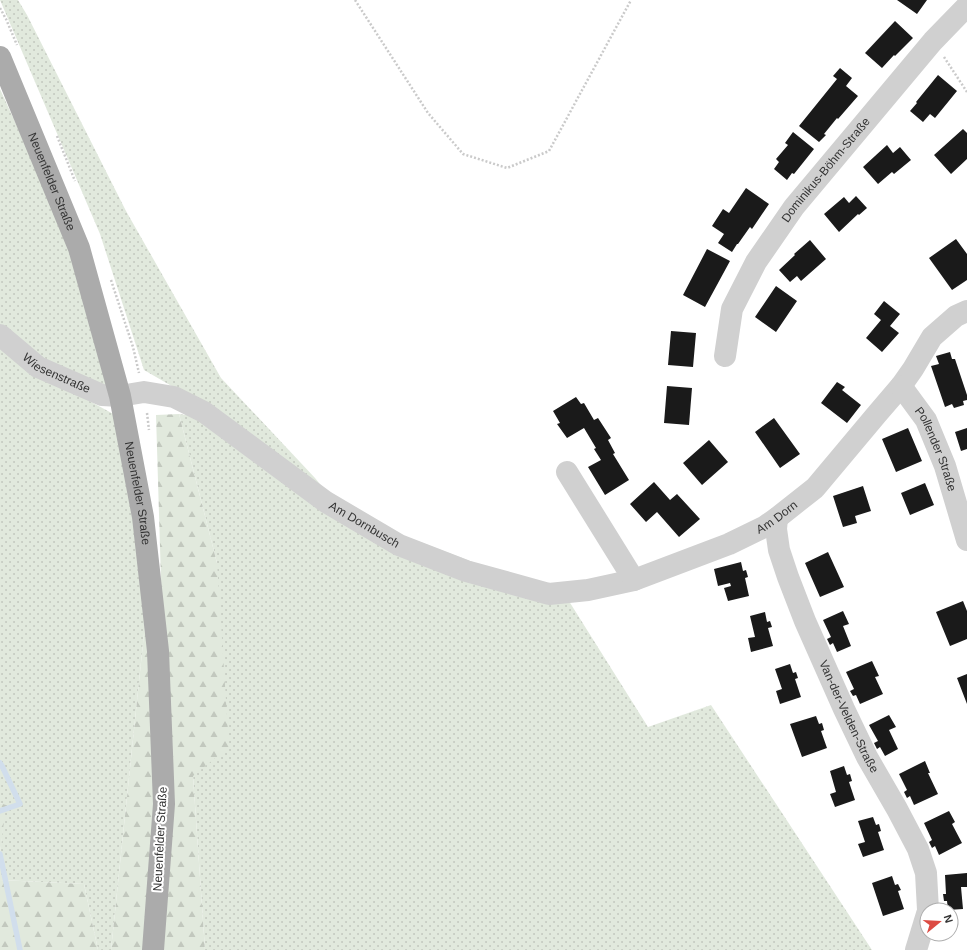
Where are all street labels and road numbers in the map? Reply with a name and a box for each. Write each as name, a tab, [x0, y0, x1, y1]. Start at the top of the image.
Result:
street label: Dominikus-Böhm-Straße	[779, 114, 873, 225]
street label: Neuenfelder Straße	[25, 131, 78, 233]
street label: Wiesenstraße	[20, 350, 93, 396]
street label: Pollender Straße	[912, 404, 959, 493]
street label: Neuenfelder Straße	[122, 440, 153, 546]
street label: Am Dornbusch	[327, 498, 402, 551]
street label: Am Dorn	[754, 498, 800, 537]
street label: Van-der-Velden-Straße	[816, 658, 882, 775]
street label: Neuenfelder Straße	[150, 786, 170, 892]

